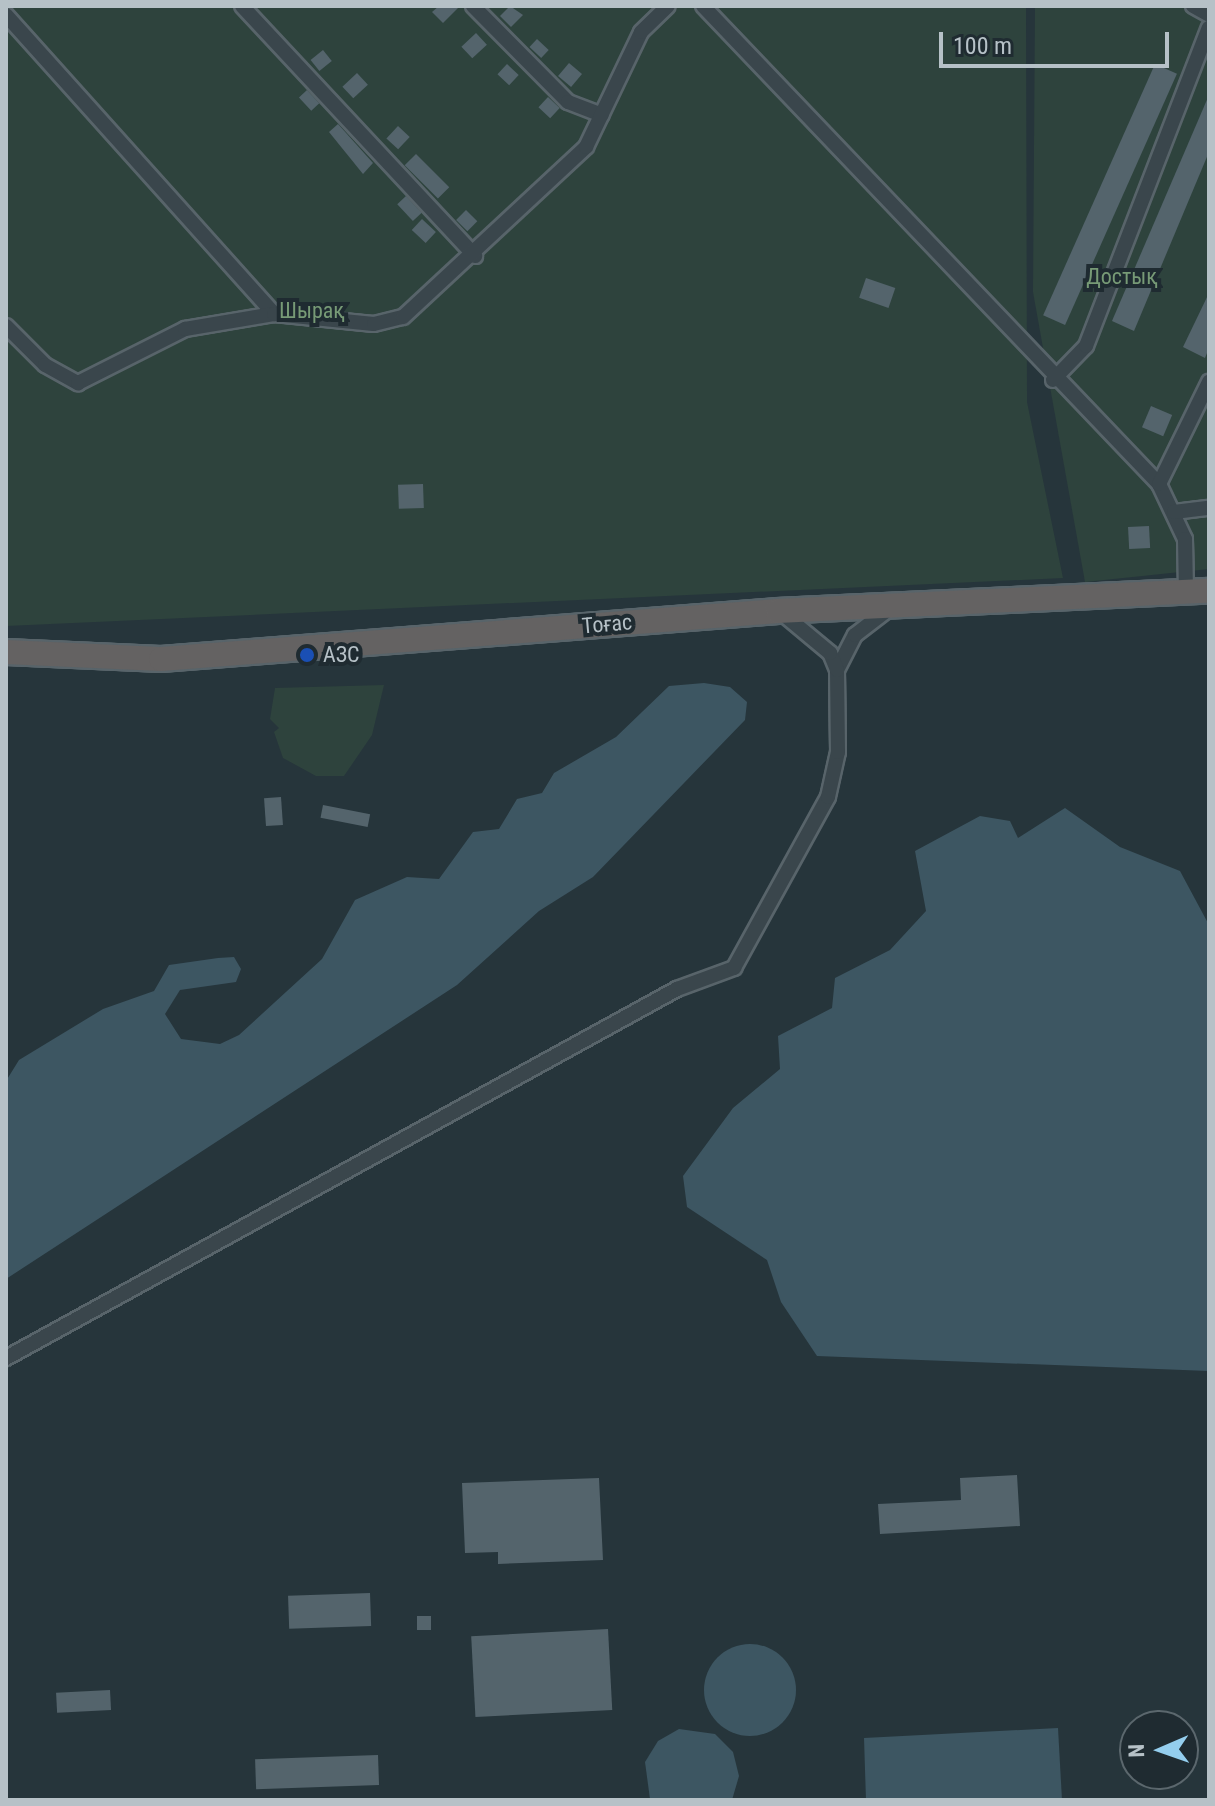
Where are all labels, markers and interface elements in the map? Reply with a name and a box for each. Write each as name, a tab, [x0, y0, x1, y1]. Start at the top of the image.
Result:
scale bar	[943, 16, 1173, 66]
text: 100 m	[953, 32, 1012, 60]
park label: Достық	[1086, 264, 1158, 290]
park label: Шырақ	[279, 298, 345, 324]
street label: Тоғас	[581, 609, 633, 639]
place label: АЗС	[323, 642, 360, 668]
marker: АЗС	[298, 646, 316, 664]
north arrow	[1119, 1710, 1199, 1790]
text: N	[1124, 1744, 1149, 1758]

